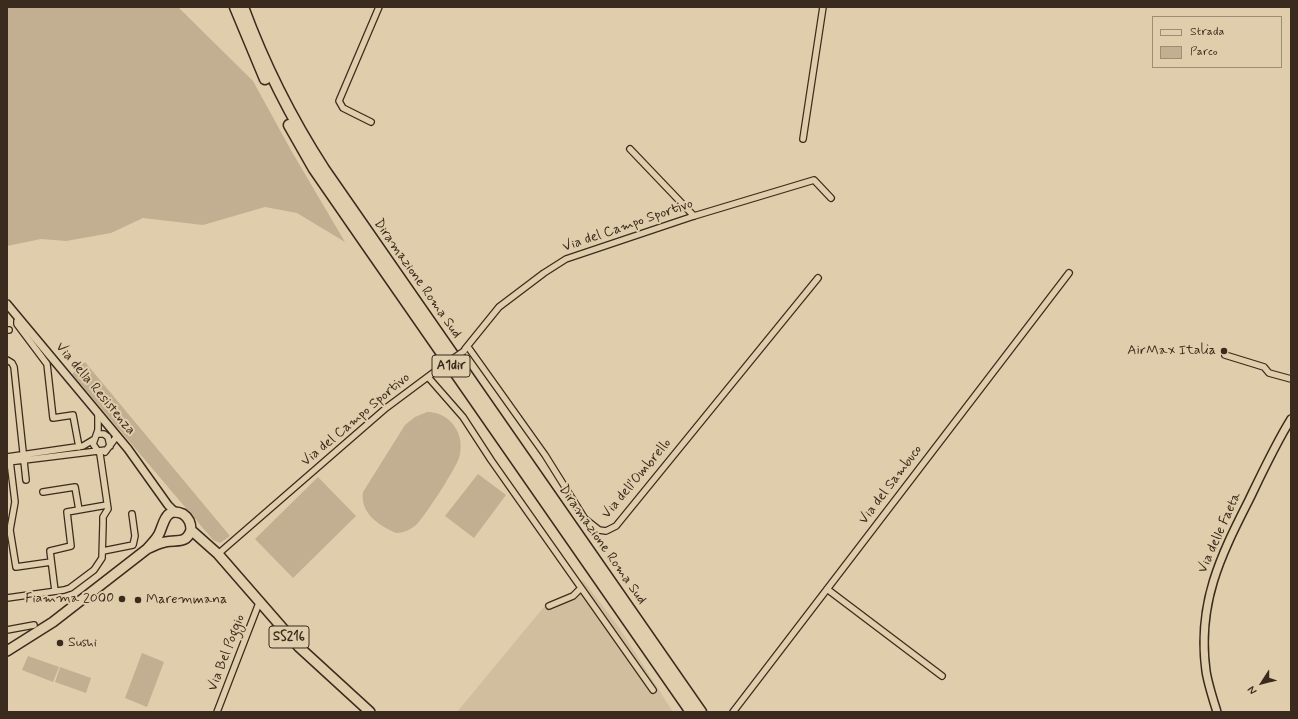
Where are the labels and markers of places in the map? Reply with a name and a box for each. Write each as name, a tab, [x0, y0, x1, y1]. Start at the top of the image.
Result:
place label: AirMax Italia	[1127, 343, 1216, 359]
marker: AirMax Italia	[1219, 346, 1229, 356]
place label: Fiamma 2000	[25, 591, 114, 607]
place label: Maremmana	[146, 592, 227, 608]
marker: Fiamma 2000	[117, 594, 127, 604]
marker: Maremmana	[133, 595, 143, 605]
place label: Sushi	[68, 635, 97, 651]
marker: Sushi	[55, 638, 65, 648]

